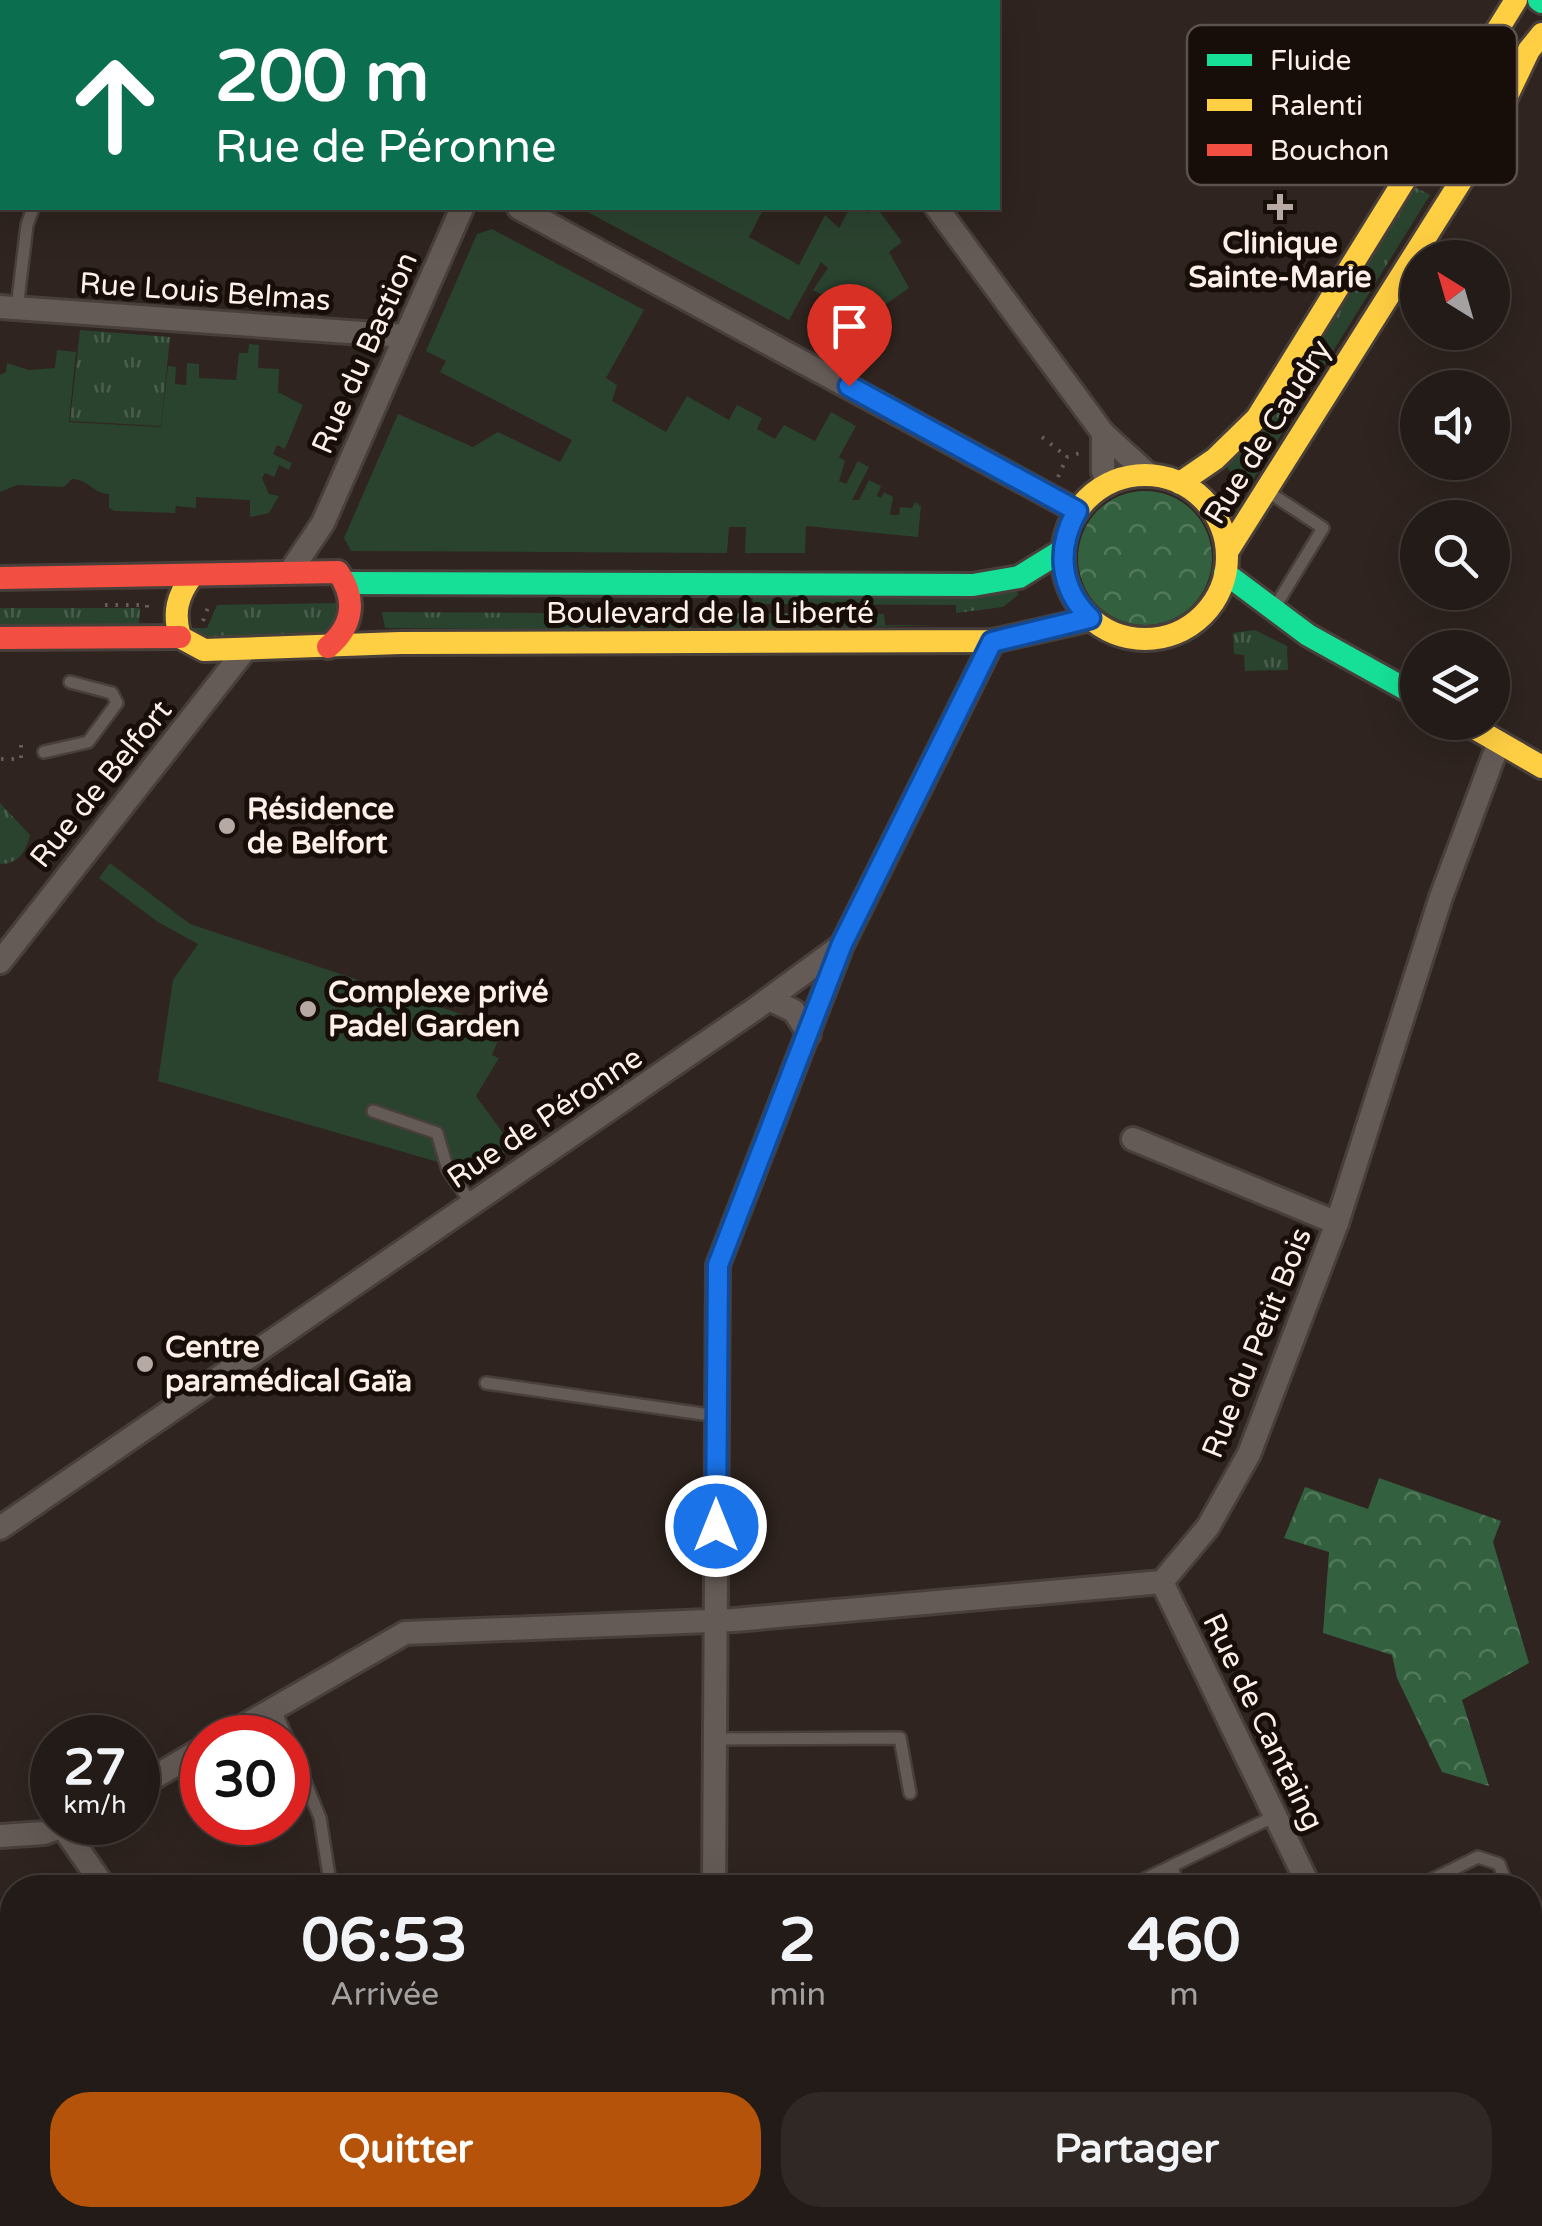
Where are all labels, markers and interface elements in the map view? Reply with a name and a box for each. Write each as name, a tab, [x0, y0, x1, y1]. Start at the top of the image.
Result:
legend	[1187, 25, 1517, 185]
text: 200 m	[215, 36, 429, 120]
icon: ahead	[50, 40, 180, 170]
text: Fluide	[1270, 44, 1351, 78]
text: Ralenti	[1270, 89, 1363, 123]
text: Rue de Péronne	[215, 121, 556, 175]
text: Bouchon	[1270, 134, 1389, 168]
marker: Clinique Sainte-Marie	[1267, 194, 1293, 220]
place label: Clinique Sainte-Marie	[1189, 225, 1371, 296]
north arrow	[1400, 240, 1510, 350]
map controls	[1400, 240, 1510, 740]
street label: Rue du Bastion	[304, 246, 426, 460]
street label: Rue Louis Belmas	[78, 265, 332, 319]
pin	[807, 284, 892, 387]
icon: arrive	[822, 299, 877, 354]
street label: Rue de Caudry	[1197, 333, 1339, 531]
button: sound	[1400, 370, 1510, 480]
button: search	[1400, 500, 1510, 610]
street label: Boulevard de la Liberté	[546, 595, 874, 632]
button: layers	[1400, 630, 1510, 740]
street label: Rue de Belfort	[22, 693, 180, 875]
place label: Résidence de Belfort	[247, 791, 394, 862]
marker: Résidence de Belfort	[216, 815, 238, 837]
place label: Complexe privé Padel Garden	[328, 974, 549, 1045]
marker: Complexe privé Padel Garden	[297, 998, 319, 1020]
street label: Rue de Péronne	[440, 1039, 650, 1197]
street label: Rue du Petit Bois	[1194, 1222, 1320, 1464]
place label: Centre paramédical Gaïa	[165, 1329, 412, 1400]
marker: Centre paramédical Gaïa	[134, 1353, 156, 1375]
position arrow	[664, 1474, 768, 1578]
street label: Rue de Cantaing	[1194, 1608, 1332, 1836]
speed limit sign: 30	[180, 1715, 310, 1845]
text: 27	[64, 1738, 126, 1798]
text: km/h	[64, 1790, 126, 1820]
text: 06:53	[301, 1905, 468, 1977]
text: 2	[779, 1905, 816, 1977]
text: 460	[1127, 1905, 1241, 1977]
text: Arrivée	[330, 1976, 439, 2014]
text: min	[769, 1976, 826, 2014]
text: m	[1169, 1976, 1199, 2014]
button: Quitter	[50, 2092, 761, 2207]
button: Partager	[781, 2092, 1492, 2207]

